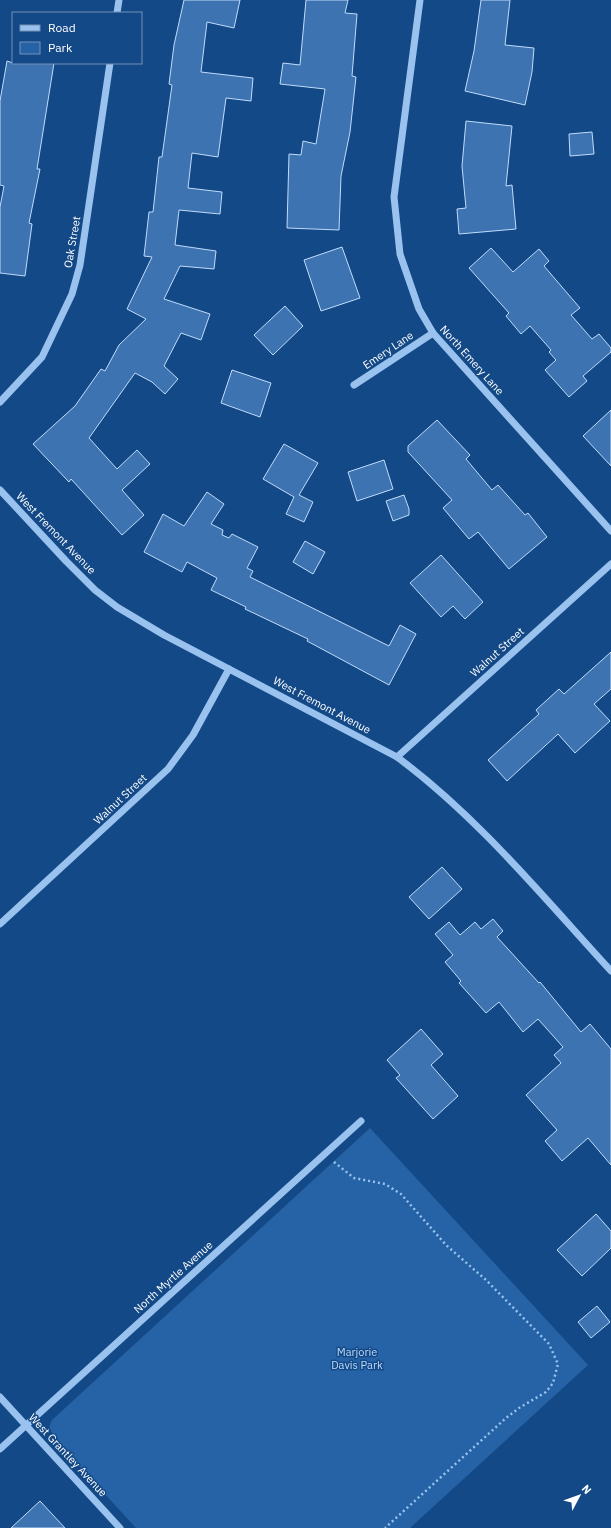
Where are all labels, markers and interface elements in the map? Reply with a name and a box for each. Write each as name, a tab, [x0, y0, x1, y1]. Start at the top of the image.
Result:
legend	[12, 12, 142, 64]
text: Road	[48, 20, 76, 35]
text: Park	[48, 40, 73, 55]
street label: Oak Street	[61, 215, 83, 269]
street label: North Emery Lane	[437, 322, 507, 398]
street label: Emery Lane	[360, 328, 416, 372]
street label: West Fremont Avenue	[13, 489, 99, 577]
street label: Walnut Street	[467, 624, 527, 680]
street label: West Fremont Avenue	[271, 673, 373, 737]
street label: Walnut Street	[90, 771, 150, 827]
street label: North Myrtle Avenue	[131, 1238, 215, 1316]
park label: Marjorie Davis Park	[331, 1345, 383, 1372]
street label: West Grantley Avenue	[26, 1410, 110, 1500]
north arrow	[559, 1476, 599, 1516]
text: N	[579, 1482, 594, 1497]

